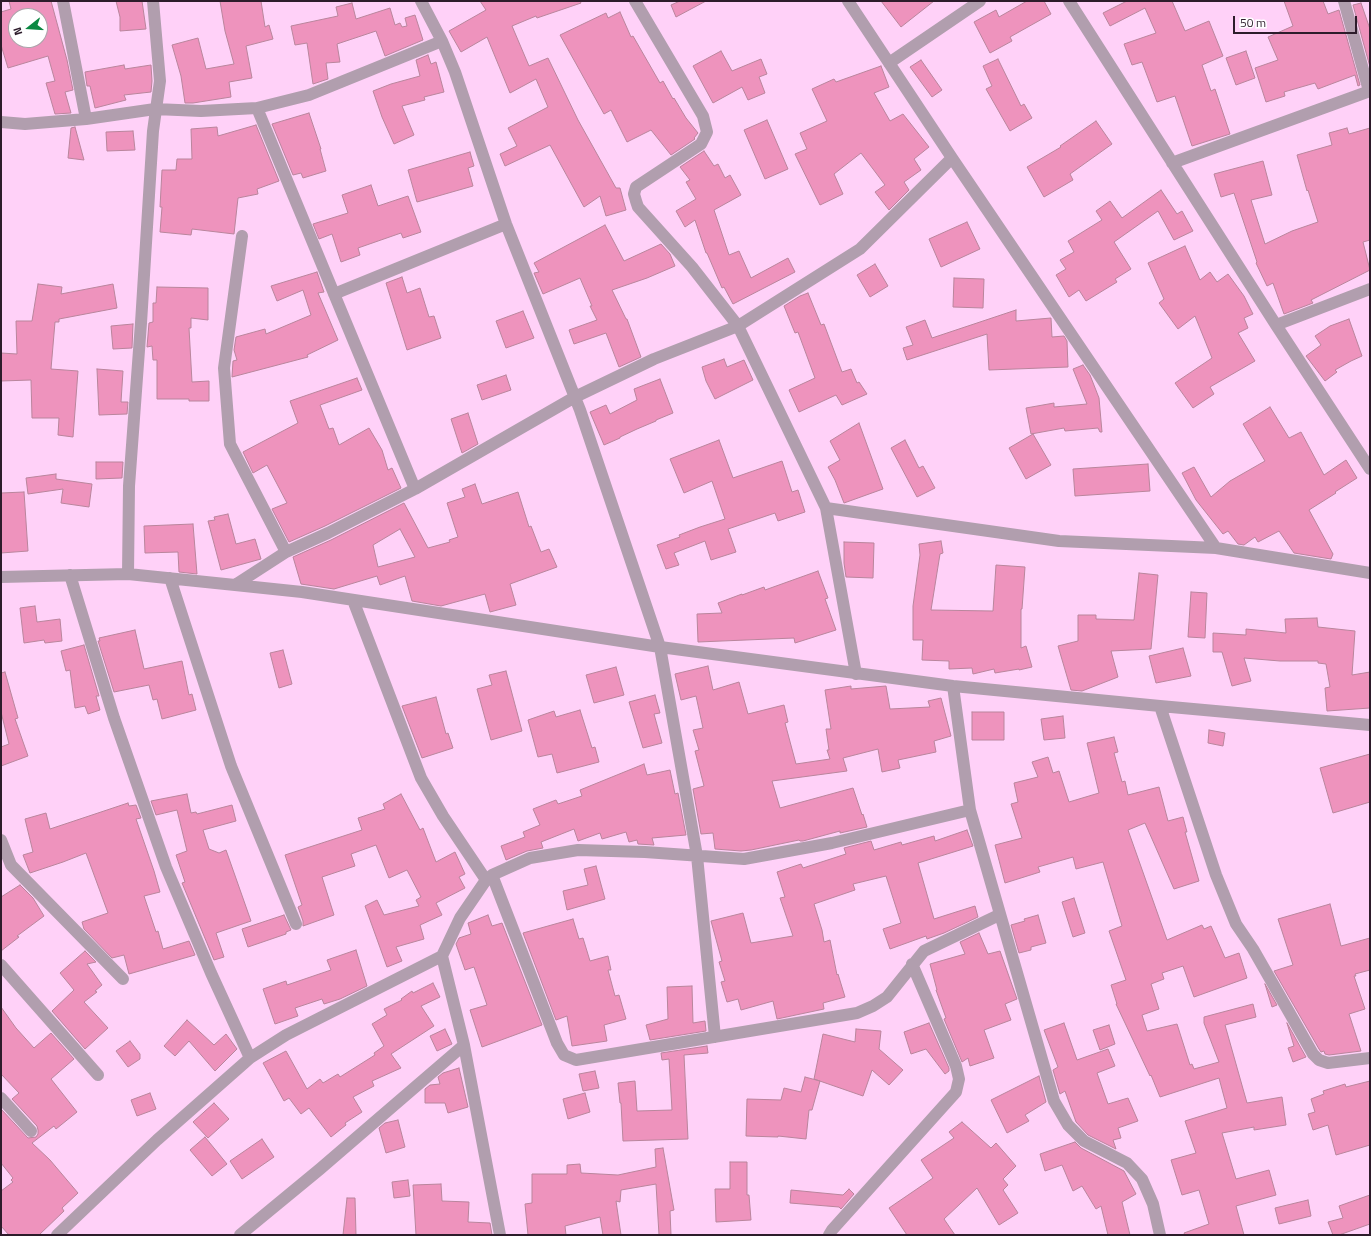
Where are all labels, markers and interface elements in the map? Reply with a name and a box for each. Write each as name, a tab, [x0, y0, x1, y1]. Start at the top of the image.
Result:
north arrow	[8, 8, 48, 48]
scale bar	[1235, 8, 1359, 34]
text: 50 m	[1240, 13, 1266, 32]
text: N	[9, 25, 26, 37]

